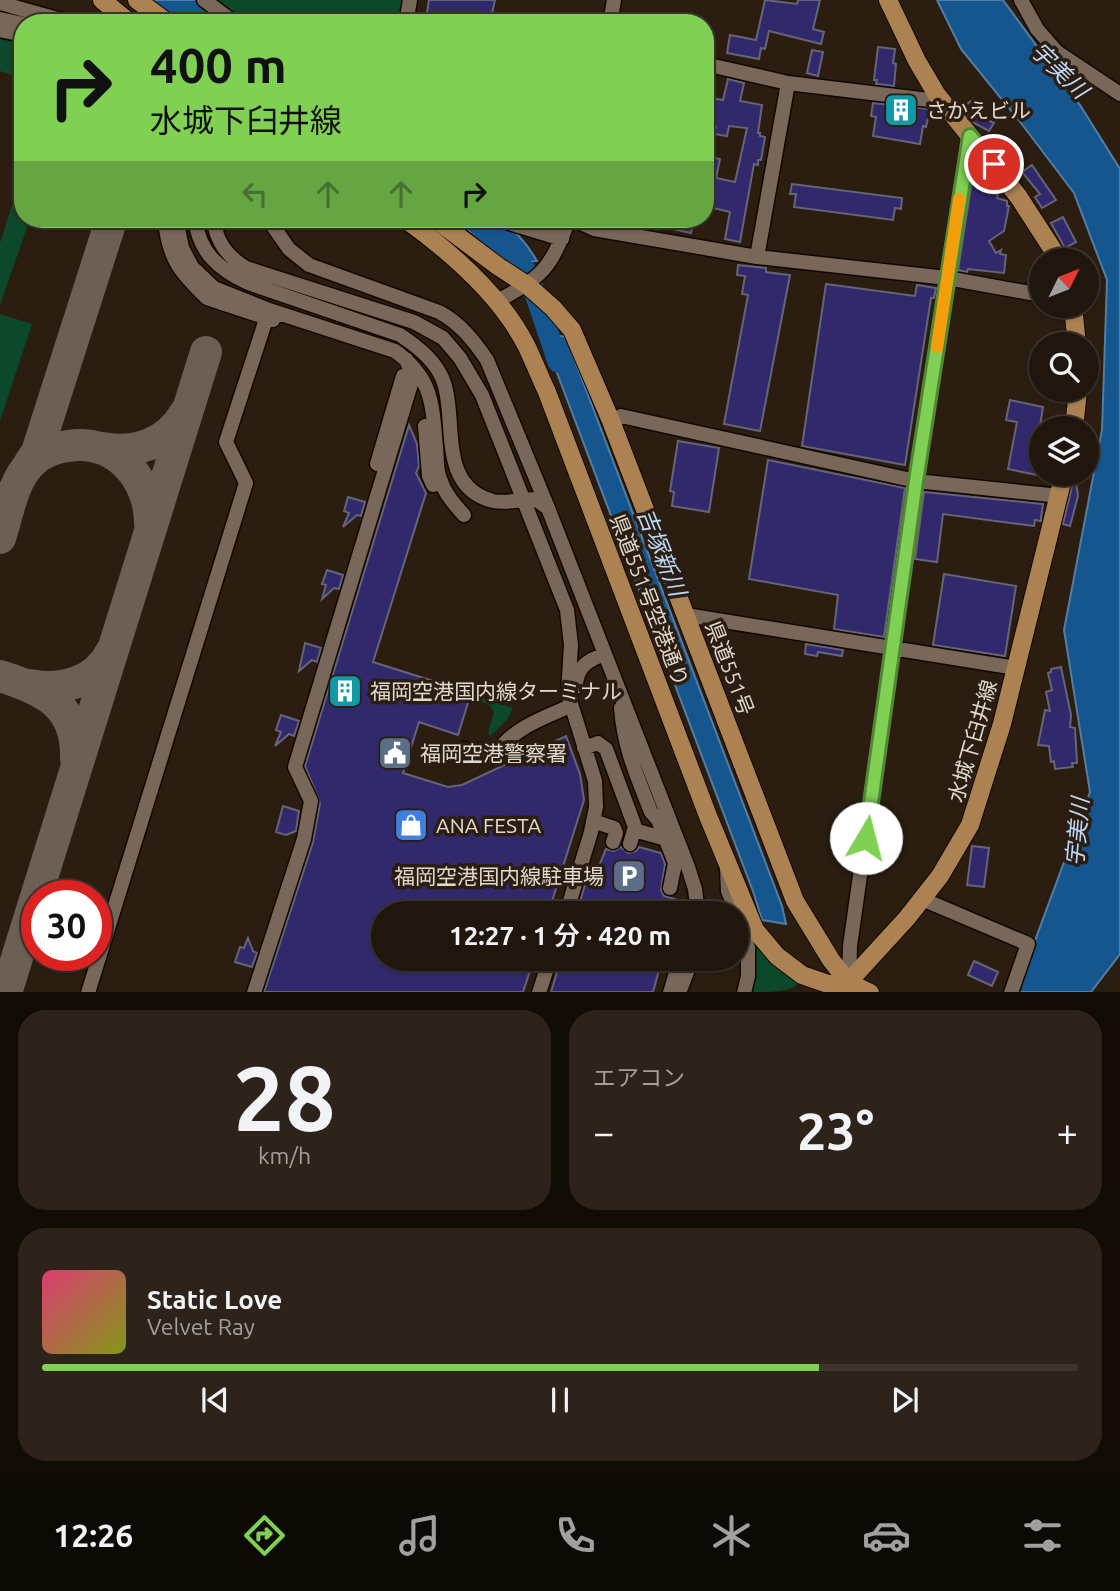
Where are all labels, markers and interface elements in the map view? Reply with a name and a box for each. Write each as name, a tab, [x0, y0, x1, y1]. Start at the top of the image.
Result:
text: 400 m	[150, 37, 287, 92]
water label: 宇美川	[1026, 37, 1096, 105]
icon: right	[35, 42, 126, 133]
building icon: さかえビル	[882, 91, 920, 129]
place label: さかえビル	[926, 98, 1031, 122]
text: 水城下臼井線	[150, 102, 342, 138]
pin	[964, 134, 1024, 194]
icon: arrive	[975, 145, 1013, 183]
icon: left	[236, 175, 274, 213]
icon: ahead	[309, 175, 347, 213]
icon: ahead	[382, 175, 420, 213]
icon: right	[455, 175, 493, 213]
north arrow	[1029, 248, 1099, 318]
map controls	[1029, 248, 1099, 486]
button: search	[1029, 332, 1099, 402]
button: layers	[1029, 416, 1099, 486]
water label: 吉塚新川	[633, 505, 692, 602]
street label: 県道551号空港通り	[606, 510, 694, 690]
street label: 県道551号	[701, 618, 759, 718]
building icon: 福岡空港国内線ターミナル	[326, 672, 364, 710]
street label: 水城下臼井線	[943, 677, 1001, 805]
place label: 福岡空港国内線ターミナル	[370, 679, 622, 703]
public building icon: 福岡空港警察署	[376, 734, 414, 772]
place label: 福岡空港警察署	[420, 741, 567, 765]
water label: 宇美川	[1062, 794, 1093, 867]
position arrow	[829, 801, 903, 875]
shop icon: ANA FESTA	[392, 806, 430, 844]
place label: ANA FESTA	[436, 813, 541, 837]
parking icon: 福岡空港国内線駐車場	[610, 857, 648, 895]
place label: 福岡空港国内線駐車場	[394, 864, 604, 888]
speed limit sign: 30	[21, 880, 112, 971]
text: 12:27 · 1 分 · 420 m	[449, 921, 671, 950]
text: 28	[233, 1046, 336, 1148]
text: エアコン	[593, 1065, 685, 1090]
text: 23°	[797, 1102, 874, 1160]
text: −	[593, 1111, 614, 1153]
text: +	[1057, 1111, 1078, 1153]
text: km/h	[258, 1143, 311, 1168]
text: Static Love	[147, 1285, 282, 1314]
text: Velvet Ray	[147, 1314, 255, 1339]
icon: previous	[196, 1381, 234, 1419]
icon: pause	[541, 1381, 579, 1419]
icon: next	[886, 1381, 924, 1419]
icon: directions	[240, 1511, 289, 1560]
icon: music	[395, 1511, 444, 1560]
icon: phone	[551, 1511, 600, 1560]
icon: climate	[707, 1511, 756, 1560]
icon: car	[862, 1511, 911, 1560]
icon: filters	[1018, 1511, 1067, 1560]
text: 12:26	[53, 1517, 133, 1553]

